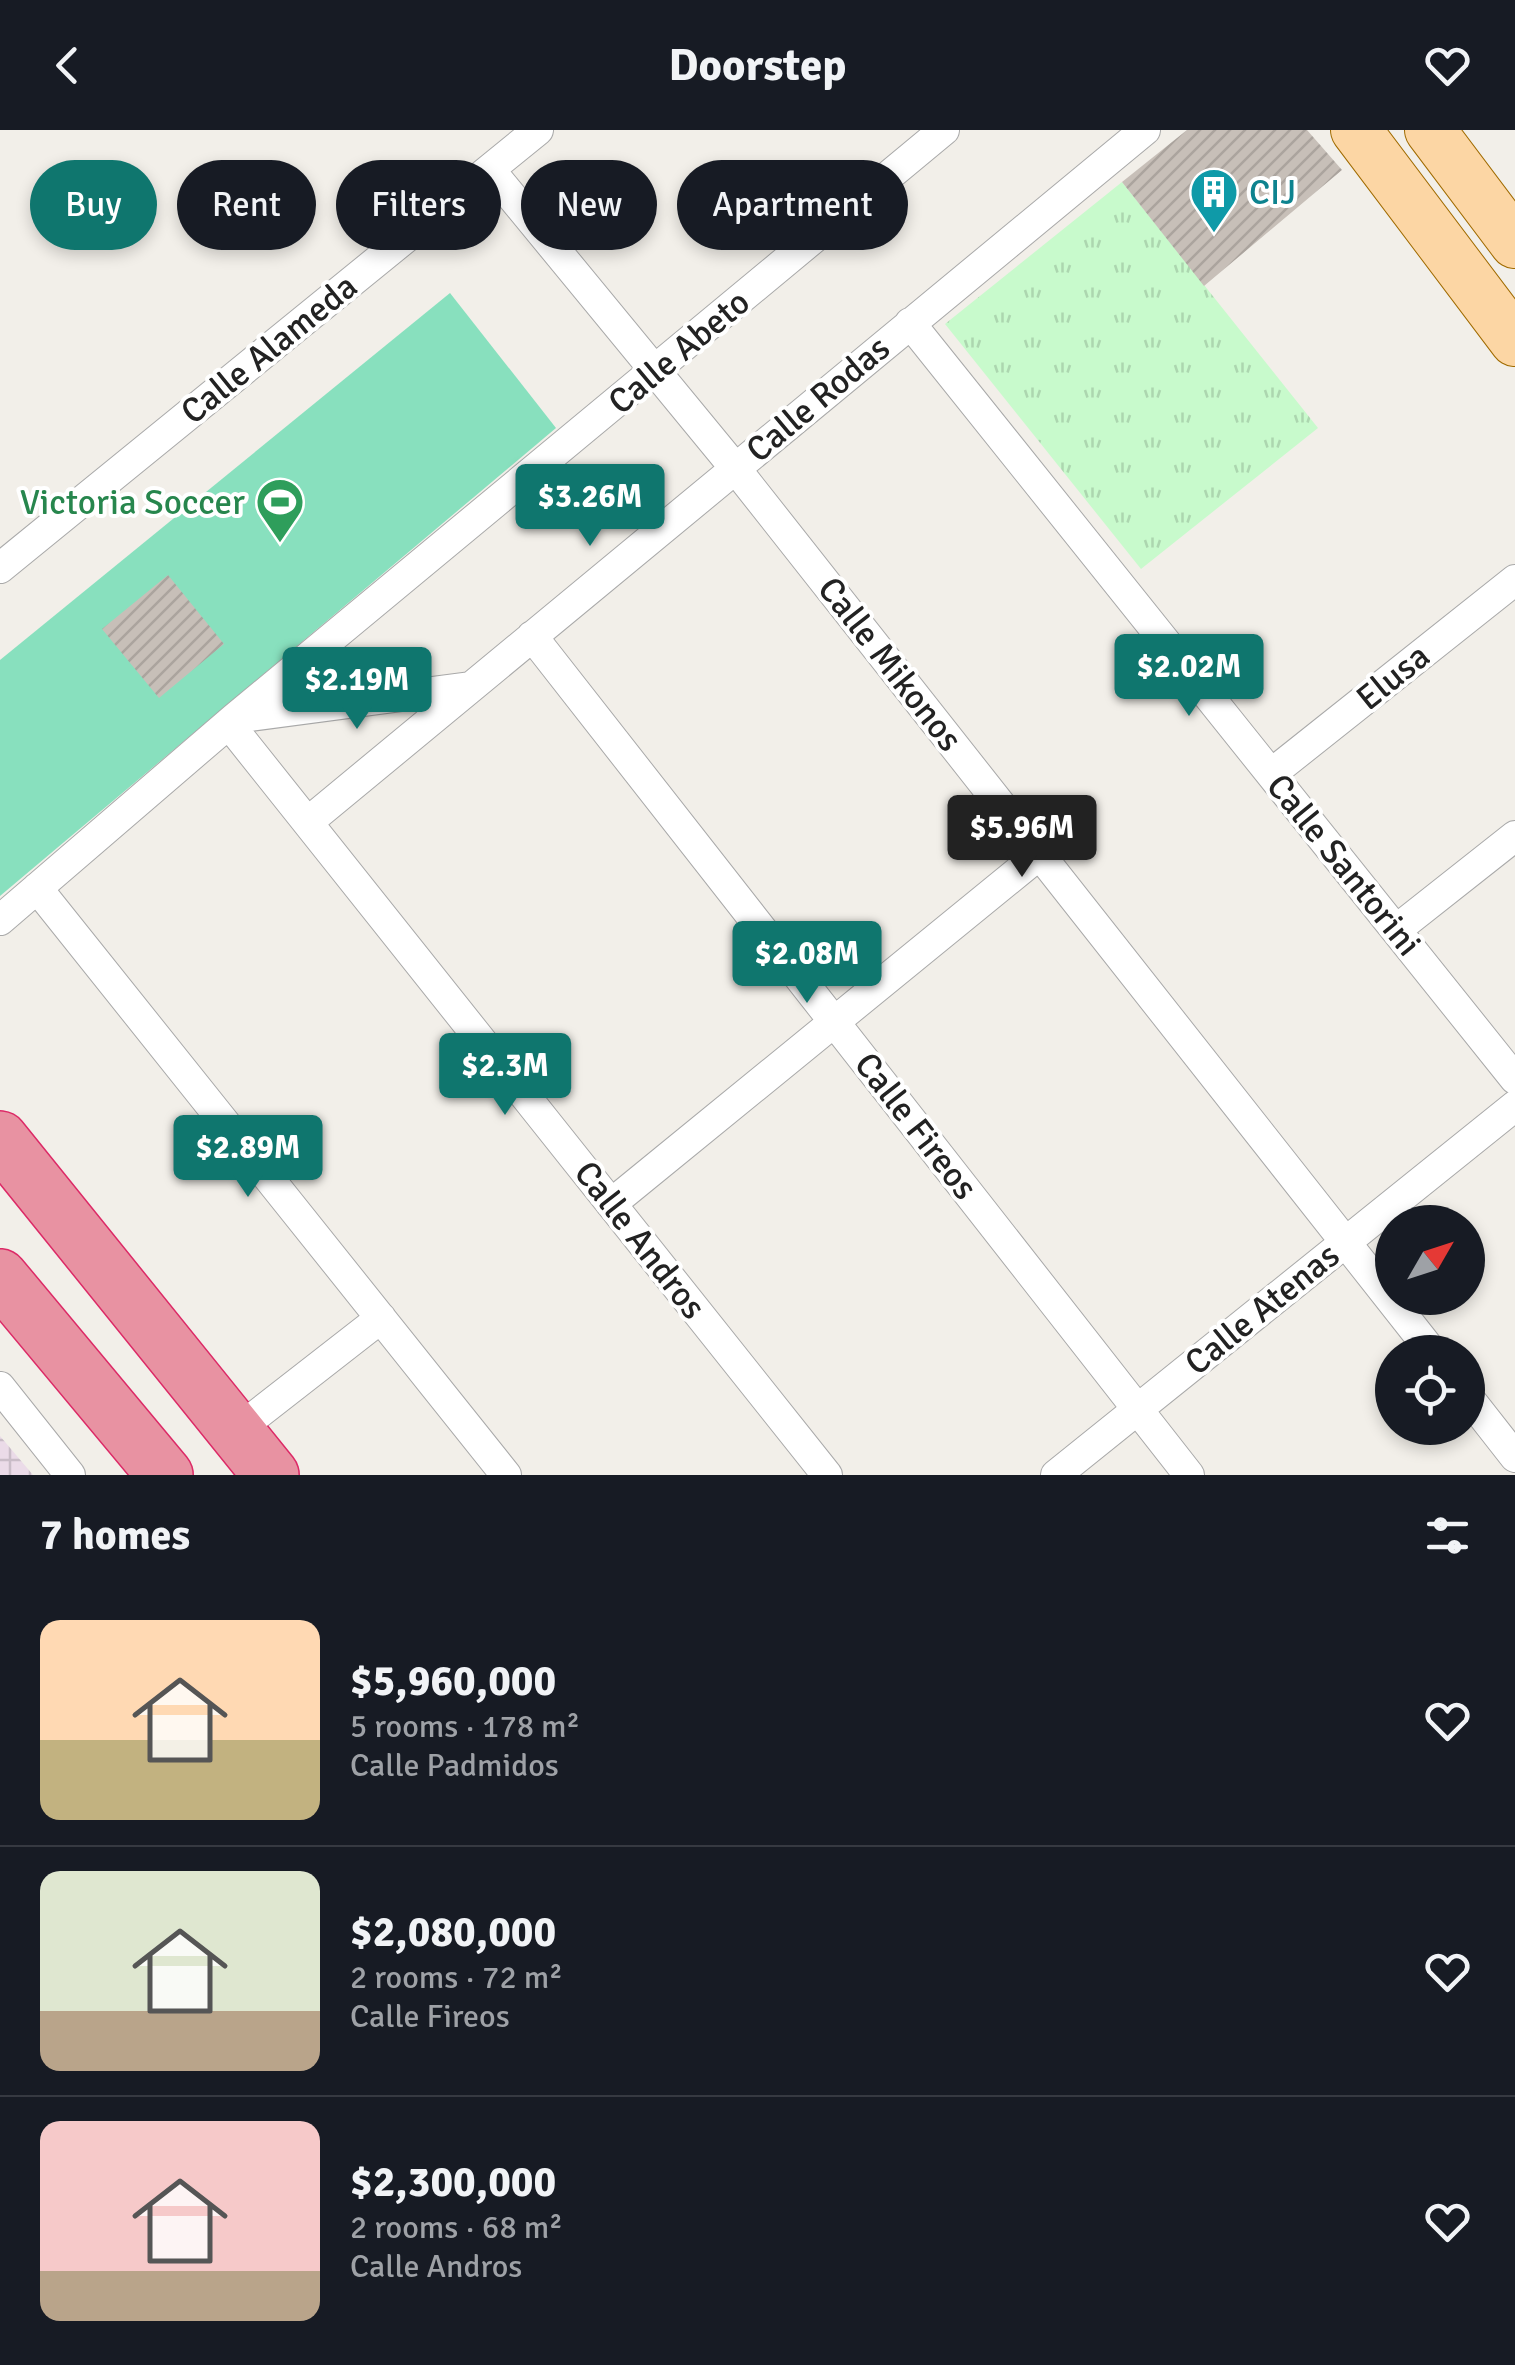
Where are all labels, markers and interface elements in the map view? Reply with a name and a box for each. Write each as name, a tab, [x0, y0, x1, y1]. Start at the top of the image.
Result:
icon: back	[40, 38, 95, 93]
text: Doorstep	[669, 38, 846, 93]
icon: heart	[1420, 38, 1475, 93]
chip: Buy	[30, 160, 157, 250]
chip: Rent	[177, 160, 316, 250]
chip: Filters	[336, 160, 501, 250]
chip: New	[521, 160, 657, 250]
chip: Apartment	[677, 160, 908, 250]
building icon: CIJ	[1188, 166, 1240, 234]
place label: CIJ	[1249, 171, 1296, 214]
street label: Calle Alameda	[172, 265, 366, 433]
street label: Calle Abeto	[600, 281, 758, 423]
street label: Calle Rodas	[738, 327, 898, 471]
pin: $3.26M	[509, 464, 671, 549]
sports icon: Victoria Soccer	[254, 476, 306, 544]
text: $3.26M	[538, 477, 642, 516]
place label: Victoria Soccer	[20, 481, 245, 524]
street label: Calle Mikonos	[809, 568, 971, 760]
pin: $2.02M	[1108, 634, 1270, 719]
street label: Elusa	[1348, 635, 1438, 719]
pin: $2.19M	[276, 647, 438, 732]
text: $2.02M	[1137, 647, 1241, 686]
text: $2.19M	[305, 660, 409, 699]
street label: Calle Santorini	[1258, 765, 1430, 965]
pin: $5.96M	[941, 795, 1103, 880]
text: $5.96M	[970, 808, 1074, 847]
pin: $2.08M	[726, 921, 888, 1006]
text: $2.08M	[755, 934, 859, 973]
pin: $2.3M	[435, 1033, 575, 1118]
street label: Calle Fireos	[845, 1044, 987, 1208]
text: $2.3M	[461, 1046, 549, 1085]
pin: $2.89M	[167, 1115, 329, 1200]
text: $2.89M	[196, 1128, 300, 1167]
street label: Calle Andros	[565, 1153, 715, 1327]
north arrow	[1375, 1205, 1485, 1315]
map controls	[1375, 1205, 1485, 1445]
street label: Calle Atenas	[1176, 1234, 1348, 1384]
button: locate	[1375, 1335, 1485, 1445]
icon: filters	[1420, 1508, 1475, 1563]
text: 7 homes	[40, 1510, 190, 1561]
text: $5,960,000	[350, 1656, 556, 1707]
icon: home	[120, 1660, 240, 1780]
icon: heart	[1420, 1693, 1475, 1748]
text: 5 rooms · 178 m²	[350, 1707, 580, 1746]
text: Calle Padmidos	[350, 1746, 559, 1785]
text: $2,080,000	[350, 1907, 556, 1958]
icon: home	[120, 1911, 240, 2031]
icon: heart	[1420, 1944, 1475, 1999]
text: 2 rooms · 72 m²	[350, 1958, 563, 1997]
text: Calle Fireos	[350, 1997, 510, 2036]
text: $2,300,000	[350, 2157, 556, 2208]
icon: home	[120, 2161, 240, 2281]
icon: heart	[1420, 2194, 1475, 2249]
text: 2 rooms · 68 m²	[350, 2208, 563, 2247]
text: Calle Andros	[350, 2247, 522, 2286]

